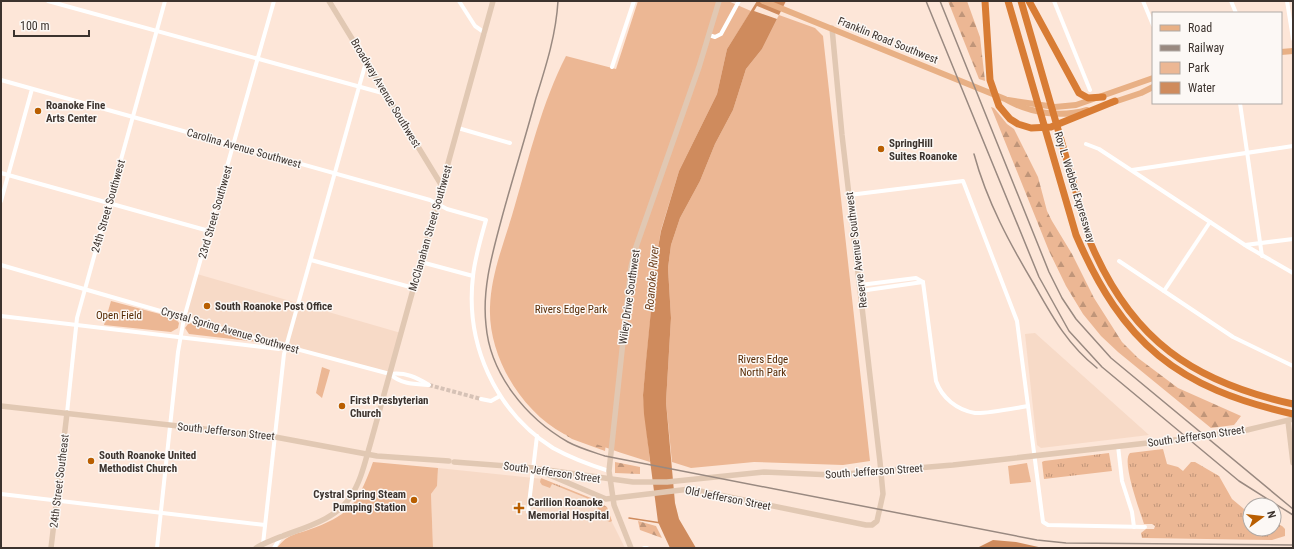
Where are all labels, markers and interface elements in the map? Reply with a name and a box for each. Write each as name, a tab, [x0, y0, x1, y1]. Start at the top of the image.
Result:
scale bar	[14, 12, 89, 38]
legend	[1152, 12, 1282, 104]
street label: Franklin Road Southwest	[836, 14, 940, 67]
text: 100 m	[20, 19, 50, 33]
text: Road	[1188, 21, 1212, 35]
street label: Broadway Avenue Southwest	[348, 36, 423, 150]
text: Railway	[1188, 41, 1224, 55]
text: Park	[1188, 61, 1210, 75]
text: Water	[1188, 81, 1216, 95]
place label: Roanoke Fine Arts Center	[46, 99, 105, 125]
marker: Roanoke Fine Arts Center	[33, 106, 43, 116]
street label: Carolina Avenue Southwest	[185, 126, 303, 171]
street label: Roy L. Webber Expressway	[1051, 130, 1098, 245]
place label: SpringHill Suites Roanoke	[889, 137, 957, 163]
marker: SpringHill Suites Roanoke	[876, 144, 886, 154]
street label: 24th Street Southwest	[89, 158, 128, 254]
street label: 23rd Street Southwest	[196, 164, 235, 260]
street label: McClanahan Street Southwest	[406, 164, 455, 293]
street label: Reserve Avenue Southwest	[843, 191, 870, 309]
water label: Roanoke River	[642, 244, 662, 311]
street label: Wiley Drive Southwest	[616, 249, 643, 345]
place label: South Roanoke Post Office	[215, 300, 332, 313]
marker: South Roanoke Post Office	[202, 301, 212, 311]
park label: Rivers Edge Park	[535, 303, 607, 316]
street label: Crystal Spring Avenue Southwest	[159, 305, 300, 356]
park label: Open Field	[96, 309, 142, 322]
park label: Rivers Edge North Park	[738, 353, 788, 379]
place label: First Presbyterian Church	[350, 394, 429, 420]
marker: First Presbyterian Church	[337, 401, 347, 411]
street label: South Jefferson Street	[177, 420, 275, 443]
street label: South Jefferson Street	[1147, 423, 1245, 450]
street label: 24th Street Southeast	[47, 434, 72, 529]
place label: South Roanoke United Methodist Church	[99, 449, 196, 475]
marker: South Roanoke United Methodist Church	[86, 456, 96, 466]
street label: South Jefferson Street	[503, 459, 601, 486]
street label: South Jefferson Street	[825, 462, 923, 481]
street label: Old Jefferson Street	[684, 484, 772, 513]
place label: Cystral Spring Steam Pumping Station	[313, 488, 406, 514]
marker: Cystral Spring Steam Pumping Station	[409, 495, 419, 505]
place label: Carilion Roanoke Memorial Hospital	[528, 496, 609, 522]
north arrow	[1242, 497, 1282, 537]
marker: Carilion Roanoke Memorial Hospital	[513, 502, 525, 514]
text: N	[1264, 510, 1278, 520]

